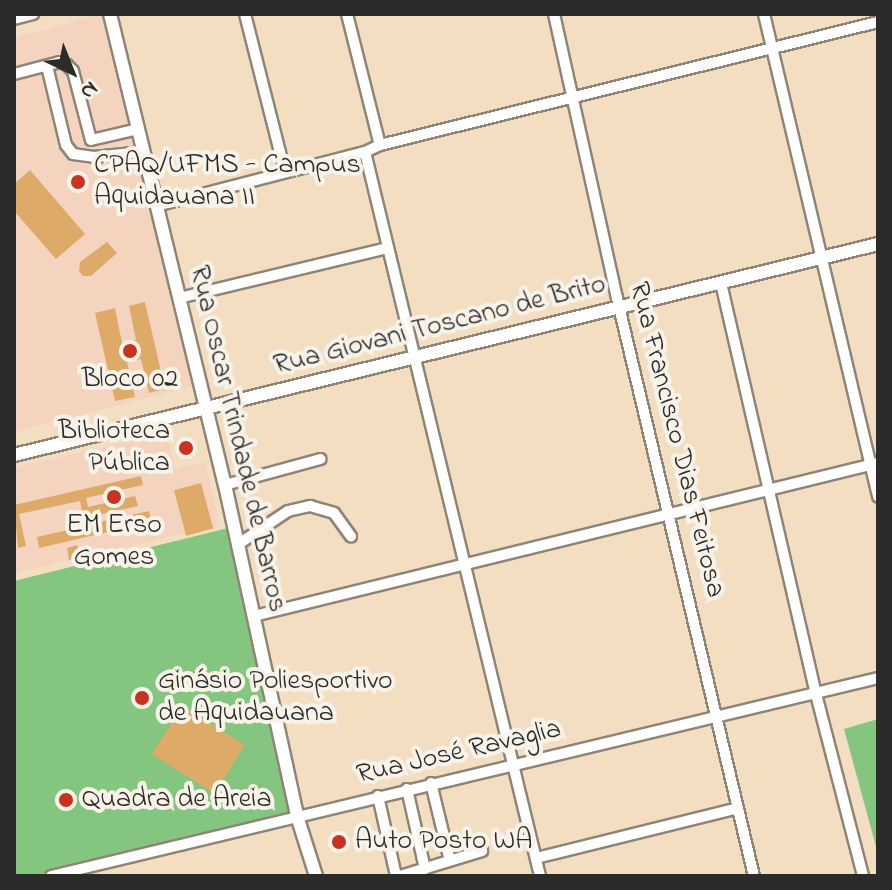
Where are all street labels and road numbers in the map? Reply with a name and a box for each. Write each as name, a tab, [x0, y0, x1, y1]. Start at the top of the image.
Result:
street label: Rua Oscar Trindade de Barros	[181, 262, 293, 616]
street label: Rua Giovani Toscano de Brito	[271, 268, 609, 384]
street label: Rua Francisco Dias Feitosa	[621, 279, 731, 601]
street label: Rua José Ravaglia	[354, 713, 564, 793]

